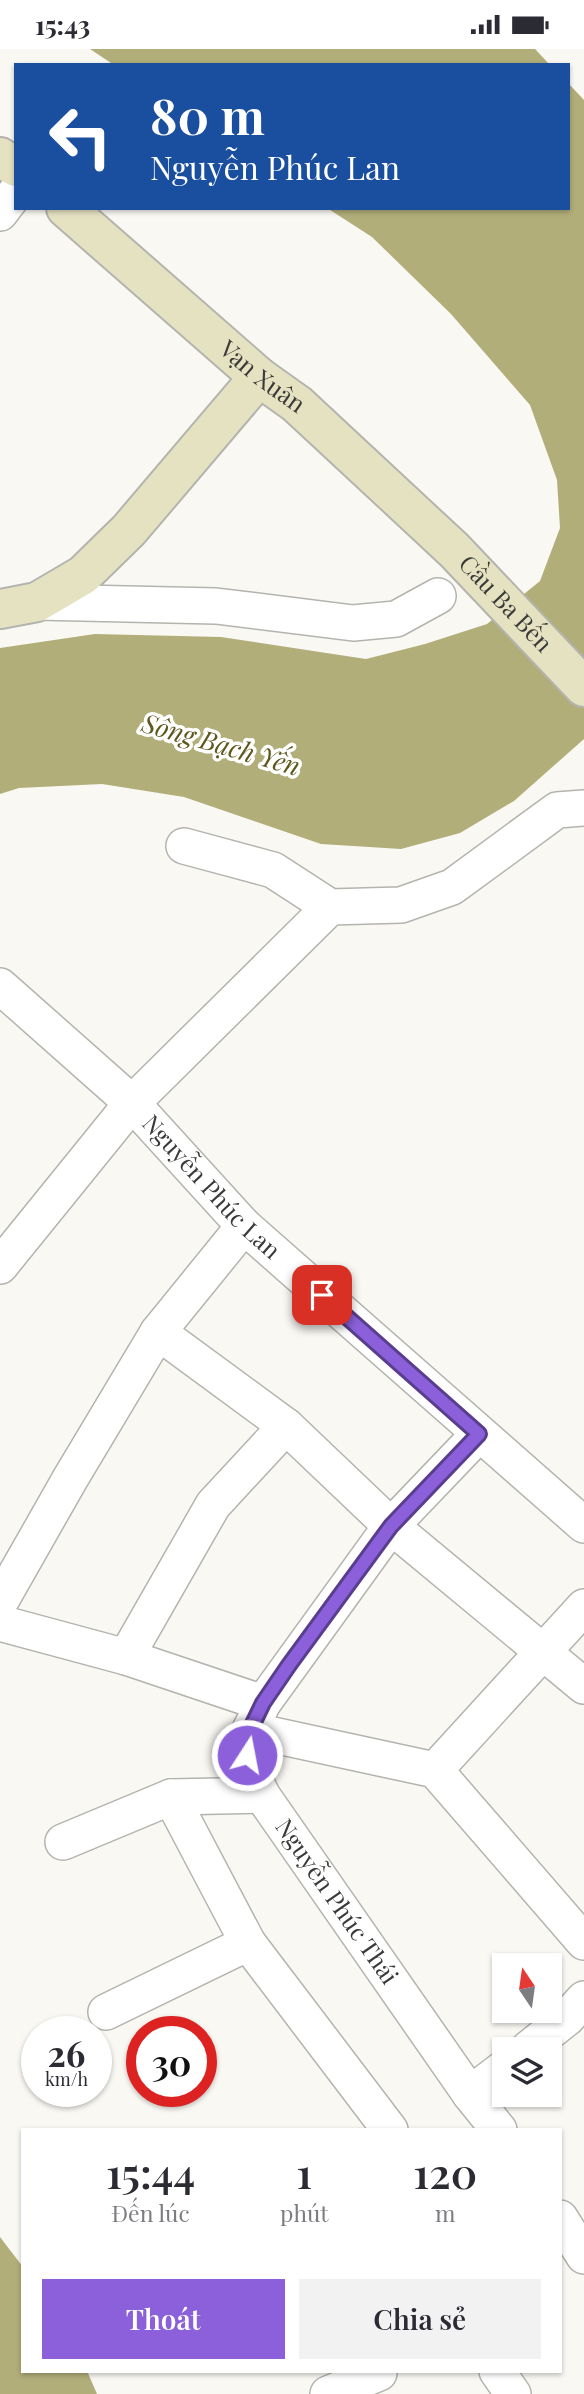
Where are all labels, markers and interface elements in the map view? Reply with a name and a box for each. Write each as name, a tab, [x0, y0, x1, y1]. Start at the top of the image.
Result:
text: 15:43	[35, 7, 90, 42]
text: 80 m	[150, 82, 265, 147]
icon: left	[35, 91, 126, 182]
text: Nguyễn Phúc Lan	[150, 145, 400, 188]
street label: Vạn Xuân	[213, 331, 312, 419]
street label: Cầu Ba Bến	[453, 547, 560, 658]
water label: Sông Bạch Yến	[137, 704, 305, 783]
street label: Nguyễn Phúc Lan	[136, 1107, 288, 1265]
pin	[292, 1265, 352, 1325]
icon: arrive	[303, 1276, 341, 1314]
position arrow	[210, 1718, 284, 1792]
street label: Nguyễn Phúc Thái	[269, 1812, 407, 1990]
north arrow	[492, 1953, 562, 2023]
map controls	[492, 1953, 562, 2107]
speed limit sign: 30	[126, 2016, 217, 2107]
text: 26	[48, 2029, 85, 2076]
button: layers	[492, 2037, 562, 2107]
text: km/h	[45, 2067, 88, 2091]
text: 15:44	[106, 2144, 195, 2200]
text: 1	[296, 2144, 312, 2200]
text: 120	[413, 2144, 477, 2200]
text: Đến lúc	[111, 2197, 190, 2228]
text: phút	[280, 2197, 328, 2228]
text: m	[435, 2197, 455, 2228]
button: Thoát	[42, 2279, 285, 2359]
button: Chia sẻ	[299, 2279, 541, 2359]

